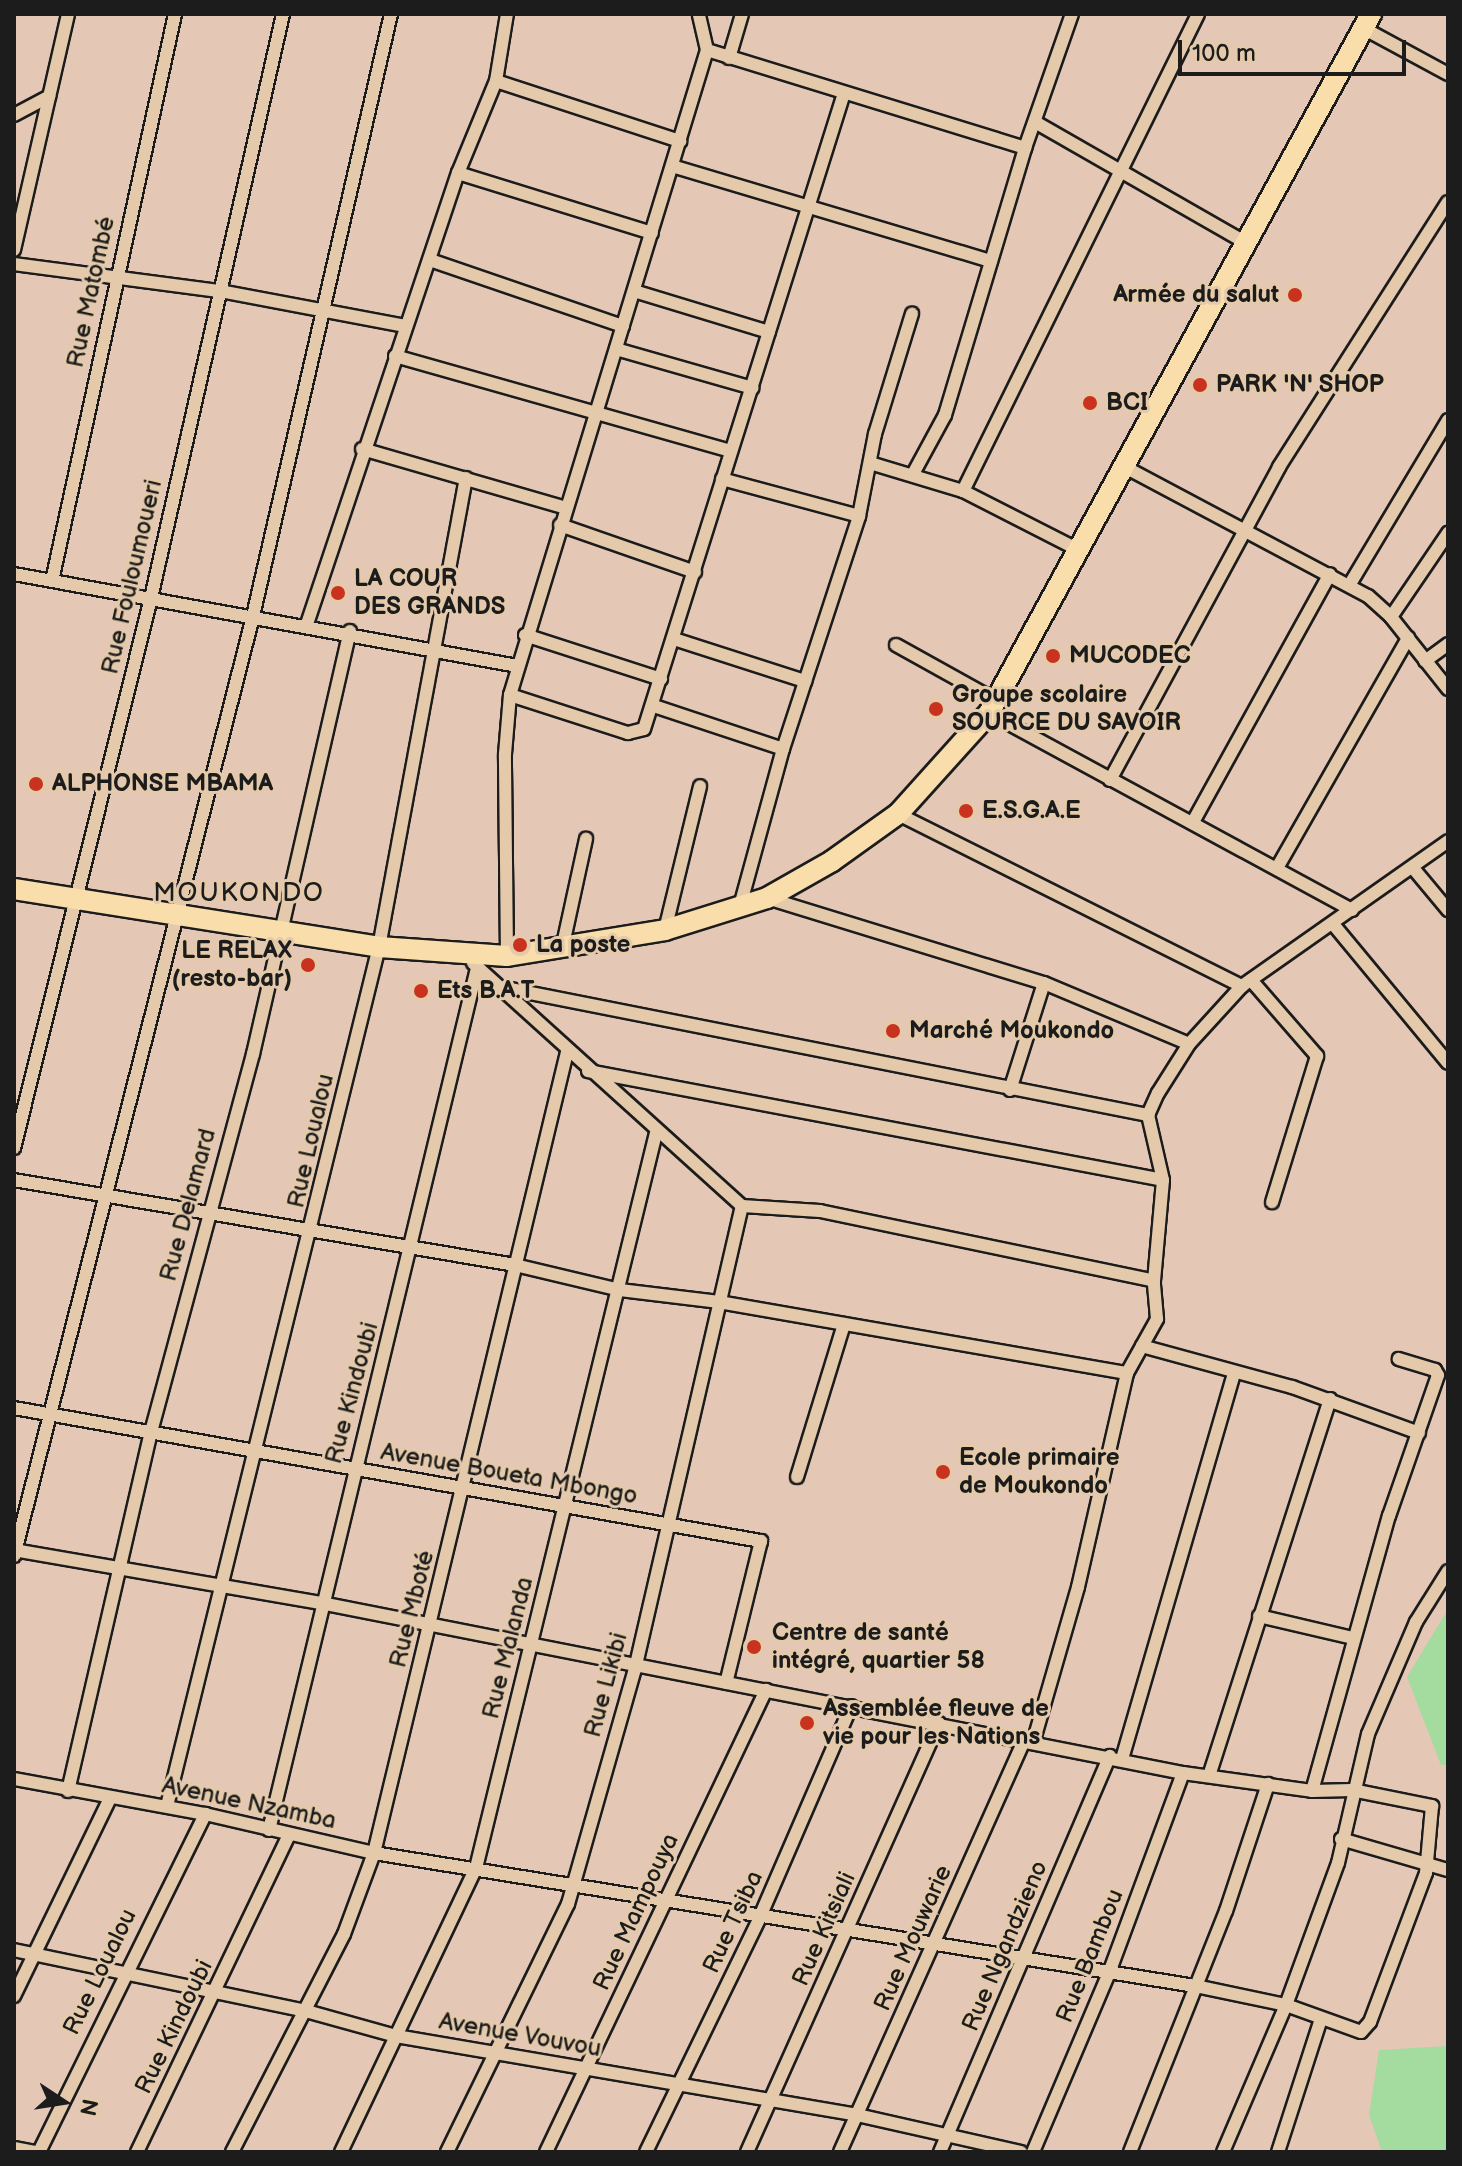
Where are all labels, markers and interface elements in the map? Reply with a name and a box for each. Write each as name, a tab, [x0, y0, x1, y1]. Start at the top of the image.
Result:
scale bar	[1182, 24, 1410, 74]
text: 100 m	[1192, 39, 1256, 68]
street label: Rue Matombé	[61, 214, 121, 370]
place label: Armée du salut	[1113, 281, 1279, 309]
marker: Armée du salut	[1286, 286, 1304, 304]
place label: PARK 'N' SHOP	[1216, 371, 1384, 399]
marker: PARK 'N' SHOP	[1191, 376, 1209, 394]
place label: BCI	[1106, 389, 1148, 417]
marker: BCI	[1081, 394, 1099, 412]
street label: Rue Fouloumoueri	[96, 477, 168, 677]
place label: LA COUR DES GRANDS	[354, 565, 505, 621]
marker: LA COUR DES GRANDS	[329, 584, 347, 602]
place label: MUCODEC	[1069, 642, 1191, 670]
marker: MUCODEC	[1044, 647, 1062, 665]
place label: Groupe scolaire SOURCE DU SAVOIR	[952, 681, 1181, 737]
marker: Groupe scolaire SOURCE DU SAVOIR	[927, 700, 945, 718]
place label: ALPHONSE MBAMA	[52, 770, 273, 798]
marker: ALPHONSE MBAMA	[27, 775, 45, 793]
place label: E.S.G.A.E	[982, 797, 1081, 825]
marker: E.S.G.A.E	[957, 802, 975, 820]
district label: MOUKONDO	[153, 878, 325, 910]
place label: La poste	[536, 931, 630, 959]
marker: La poste	[511, 936, 529, 954]
place label: LE RELAX (resto-bar)	[172, 937, 292, 993]
marker: LE RELAX (resto-bar)	[299, 956, 317, 974]
place label: Ets B.A.T	[437, 977, 534, 1005]
marker: Ets B.A.T	[412, 982, 430, 1000]
place label: Marché Moukondo	[909, 1017, 1114, 1045]
marker: Marché Moukondo	[884, 1022, 902, 1040]
street label: Rue Loualou	[282, 1071, 340, 1211]
street label: Rue Delamard	[154, 1126, 222, 1284]
street label: Rue Kindoubi	[319, 1319, 385, 1467]
street label: Avenue Boueta Mbongo	[378, 1437, 640, 1511]
place label: Ecole primaire de Moukondo	[959, 1444, 1119, 1500]
marker: Ecole primaire de Moukondo	[934, 1463, 952, 1481]
street label: Rue Mboté	[384, 1547, 440, 1671]
street label: Rue Malanda	[476, 1574, 540, 1722]
place label: Centre de santé intégré, quartier 58	[772, 1619, 985, 1675]
street label: Rue Likibi	[578, 1630, 634, 1740]
marker: Centre de santé intégré, quartier 58	[743, 1636, 765, 1658]
place label: Assemblée fleuve de vie pour les Nations	[823, 1695, 1049, 1751]
marker: Assemblée fleuve de vie pour les Nations	[798, 1714, 816, 1732]
street label: Avenue Nzamba	[159, 1771, 339, 1835]
street label: Rue Mampouya	[587, 1829, 685, 1995]
street label: Rue Ngandzieno	[956, 1856, 1054, 2036]
street label: Rue Mouwarie	[868, 1861, 958, 2015]
street label: Rue Tsiba	[697, 1866, 769, 1978]
street label: Rue Kitsiali	[786, 1868, 862, 1990]
street label: Rue Bambou	[1050, 1885, 1130, 2027]
street label: Rue Loualou	[57, 1904, 143, 2040]
street label: Rue Kindoubi	[129, 1955, 219, 2099]
street label: Avenue Vouvou	[436, 2007, 604, 2063]
north arrow	[24, 2062, 104, 2142]
text: N	[73, 2096, 103, 2118]

